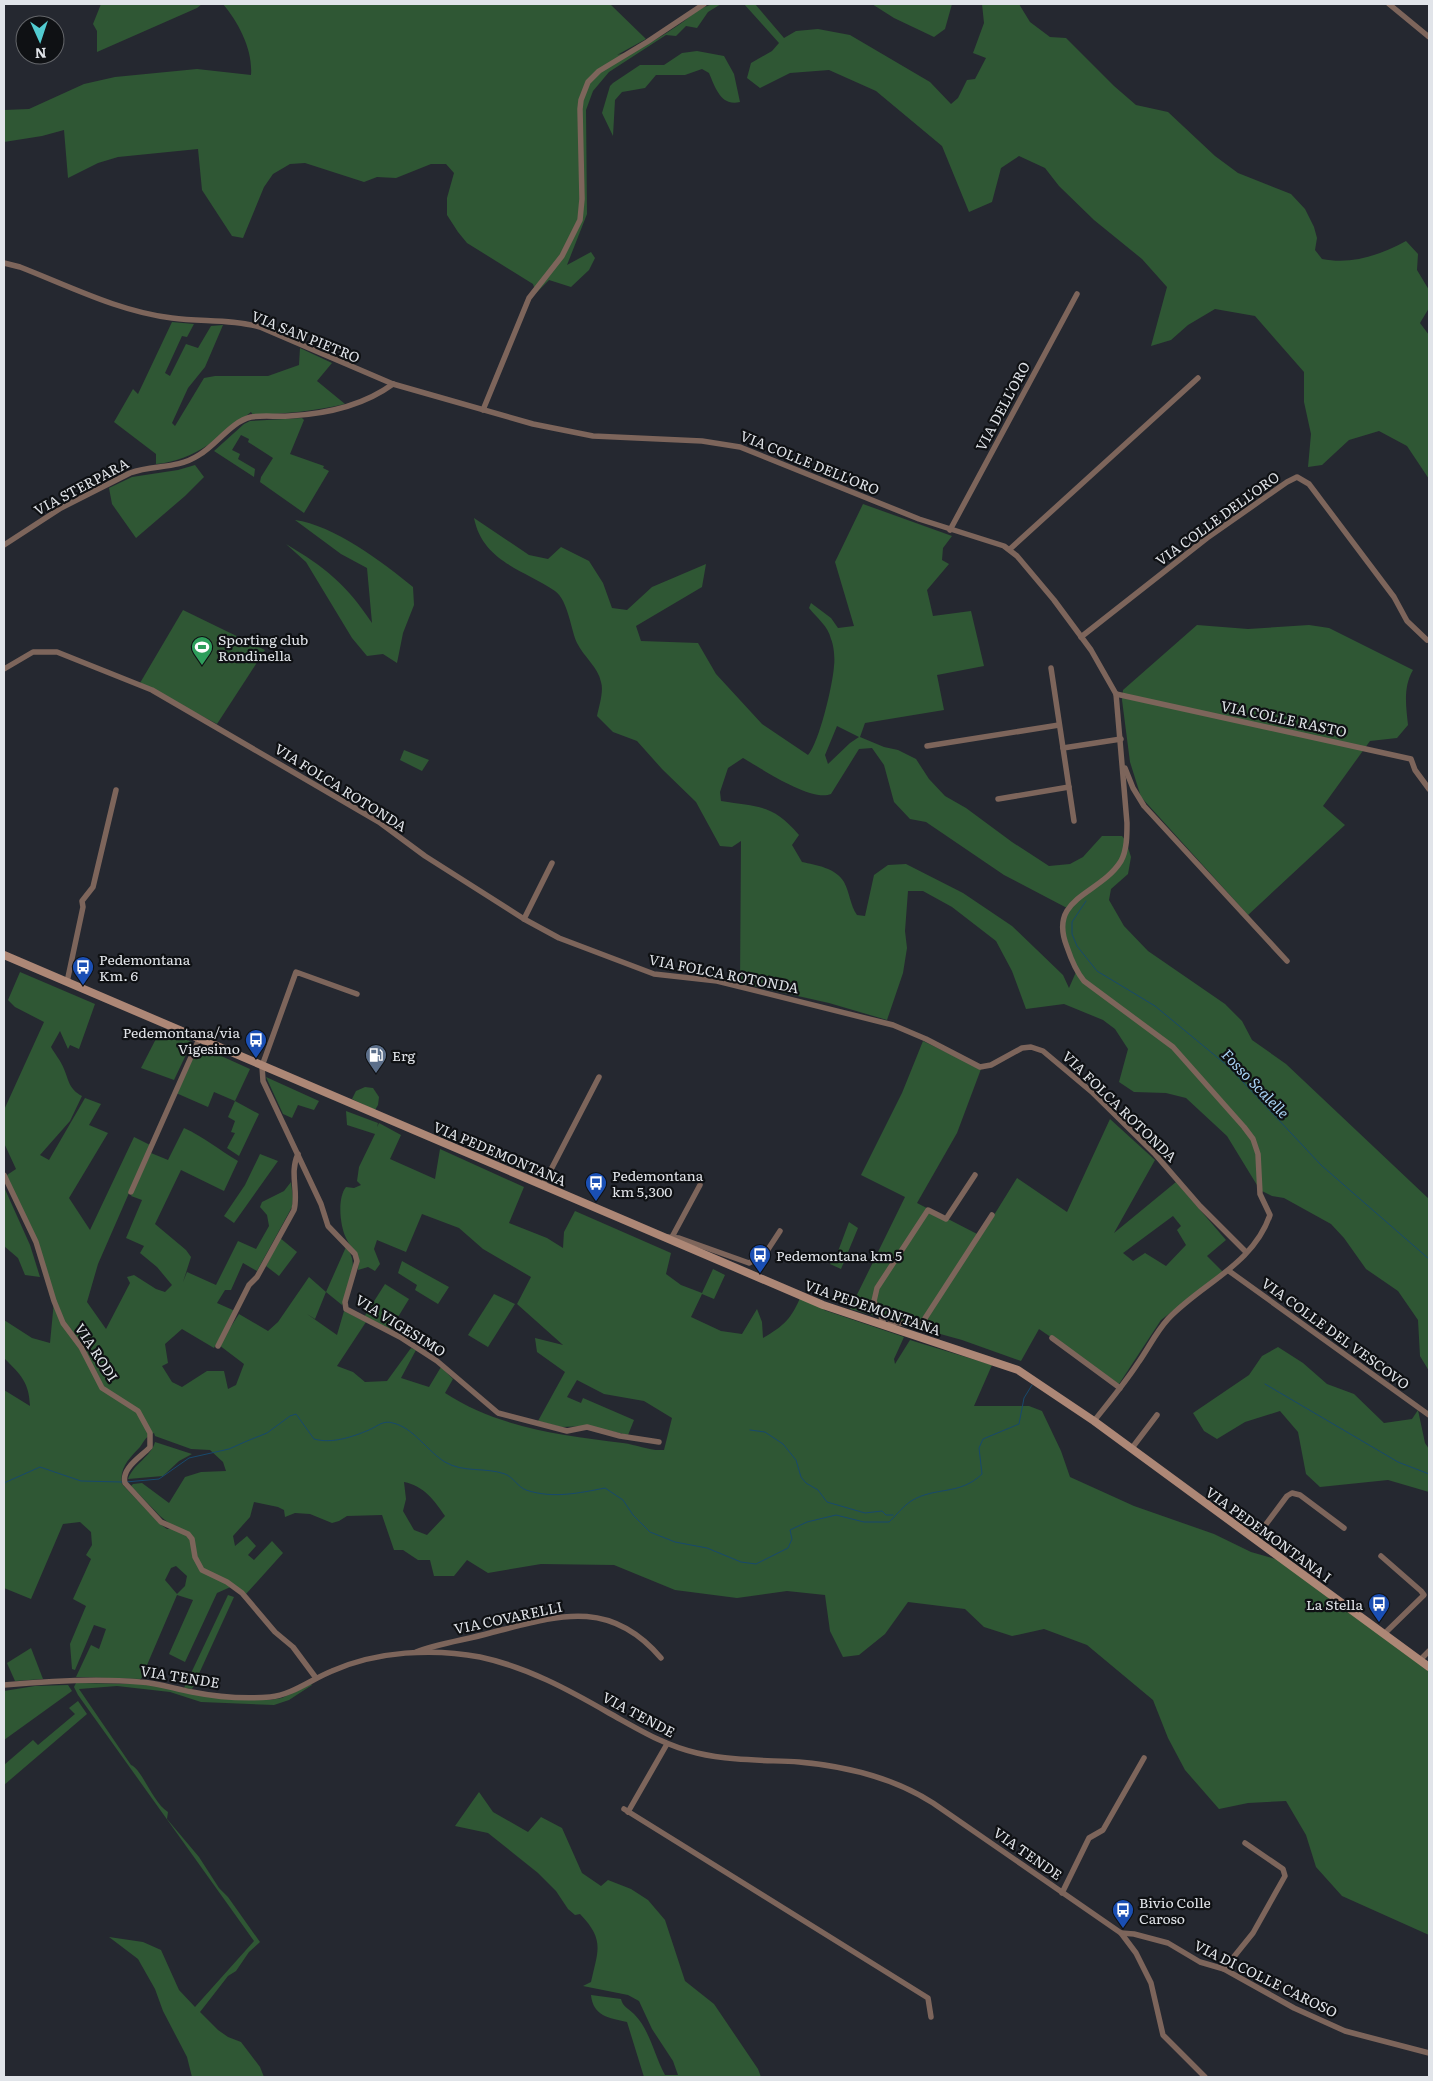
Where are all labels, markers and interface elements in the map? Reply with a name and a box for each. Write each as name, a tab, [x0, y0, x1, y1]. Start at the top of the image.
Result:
north arrow	[15, 15, 65, 65]
text: N	[34, 44, 47, 64]
street label: VIA SAN PIETRO	[249, 305, 363, 367]
street label: VIA DELL'ORO	[970, 358, 1034, 454]
street label: VIA COLLE DELL'ORO	[737, 425, 883, 499]
street label: VIA STERPARA	[30, 452, 133, 519]
street label: VIA COLLE DELL'ORO	[1151, 466, 1283, 570]
place label: Sporting club Rondinella	[218, 629, 308, 665]
sports icon: Sporting club Rondinella	[190, 635, 214, 666]
street label: VIA COLLE RASTO	[1219, 695, 1349, 741]
street label: VIA FOLCA ROTONDA	[271, 738, 411, 836]
place label: Pedemontana Km. 6	[99, 949, 191, 985]
street label: VIA FOLCA ROTONDA	[647, 949, 801, 997]
bus stop icon: Pedemontana Km. 6	[71, 955, 95, 986]
place label: Pedemontana/via Vigesimo	[123, 1022, 240, 1058]
bus stop icon: Pedemontana/via Vigesimo	[244, 1028, 268, 1059]
fuel station icon: Erg	[364, 1043, 388, 1074]
water label: Fosso Scalelle	[1217, 1043, 1295, 1123]
place label: Erg	[392, 1045, 416, 1065]
street label: VIA FOLCA ROTONDA	[1058, 1046, 1182, 1167]
street label: VIA PEDEMONTANA	[430, 1116, 570, 1190]
place label: Pedemontana km 5,300	[612, 1165, 704, 1201]
bus stop icon: Pedemontana km 5,300	[584, 1171, 608, 1202]
bus stop icon: Pedemontana km 5	[748, 1243, 772, 1274]
place label: Pedemontana km 5	[776, 1245, 902, 1265]
street label: VIA COLLE DEL VESCOVO	[1258, 1272, 1414, 1394]
street label: VIA PEDEMONTANA	[802, 1274, 944, 1340]
street label: VIA VIGESIMO	[352, 1289, 450, 1361]
street label: VIA RODI	[71, 1319, 123, 1385]
street label: VIA PEDEMONTANA I	[1202, 1481, 1336, 1587]
bus stop icon: La Stella	[1367, 1592, 1391, 1623]
place label: La Stella	[1306, 1594, 1363, 1614]
street label: VIA COVARELLI	[452, 1596, 564, 1638]
street label: VIA TENDE	[139, 1660, 221, 1692]
street label: VIA TENDE	[599, 1686, 679, 1742]
street label: VIA TENDE	[990, 1822, 1066, 1884]
place label: Bivio Colle Caroso	[1139, 1892, 1211, 1928]
bus stop icon: Bivio Colle Caroso	[1111, 1898, 1135, 1929]
street label: VIA DI COLLE CAROSO	[1191, 1935, 1341, 2021]

